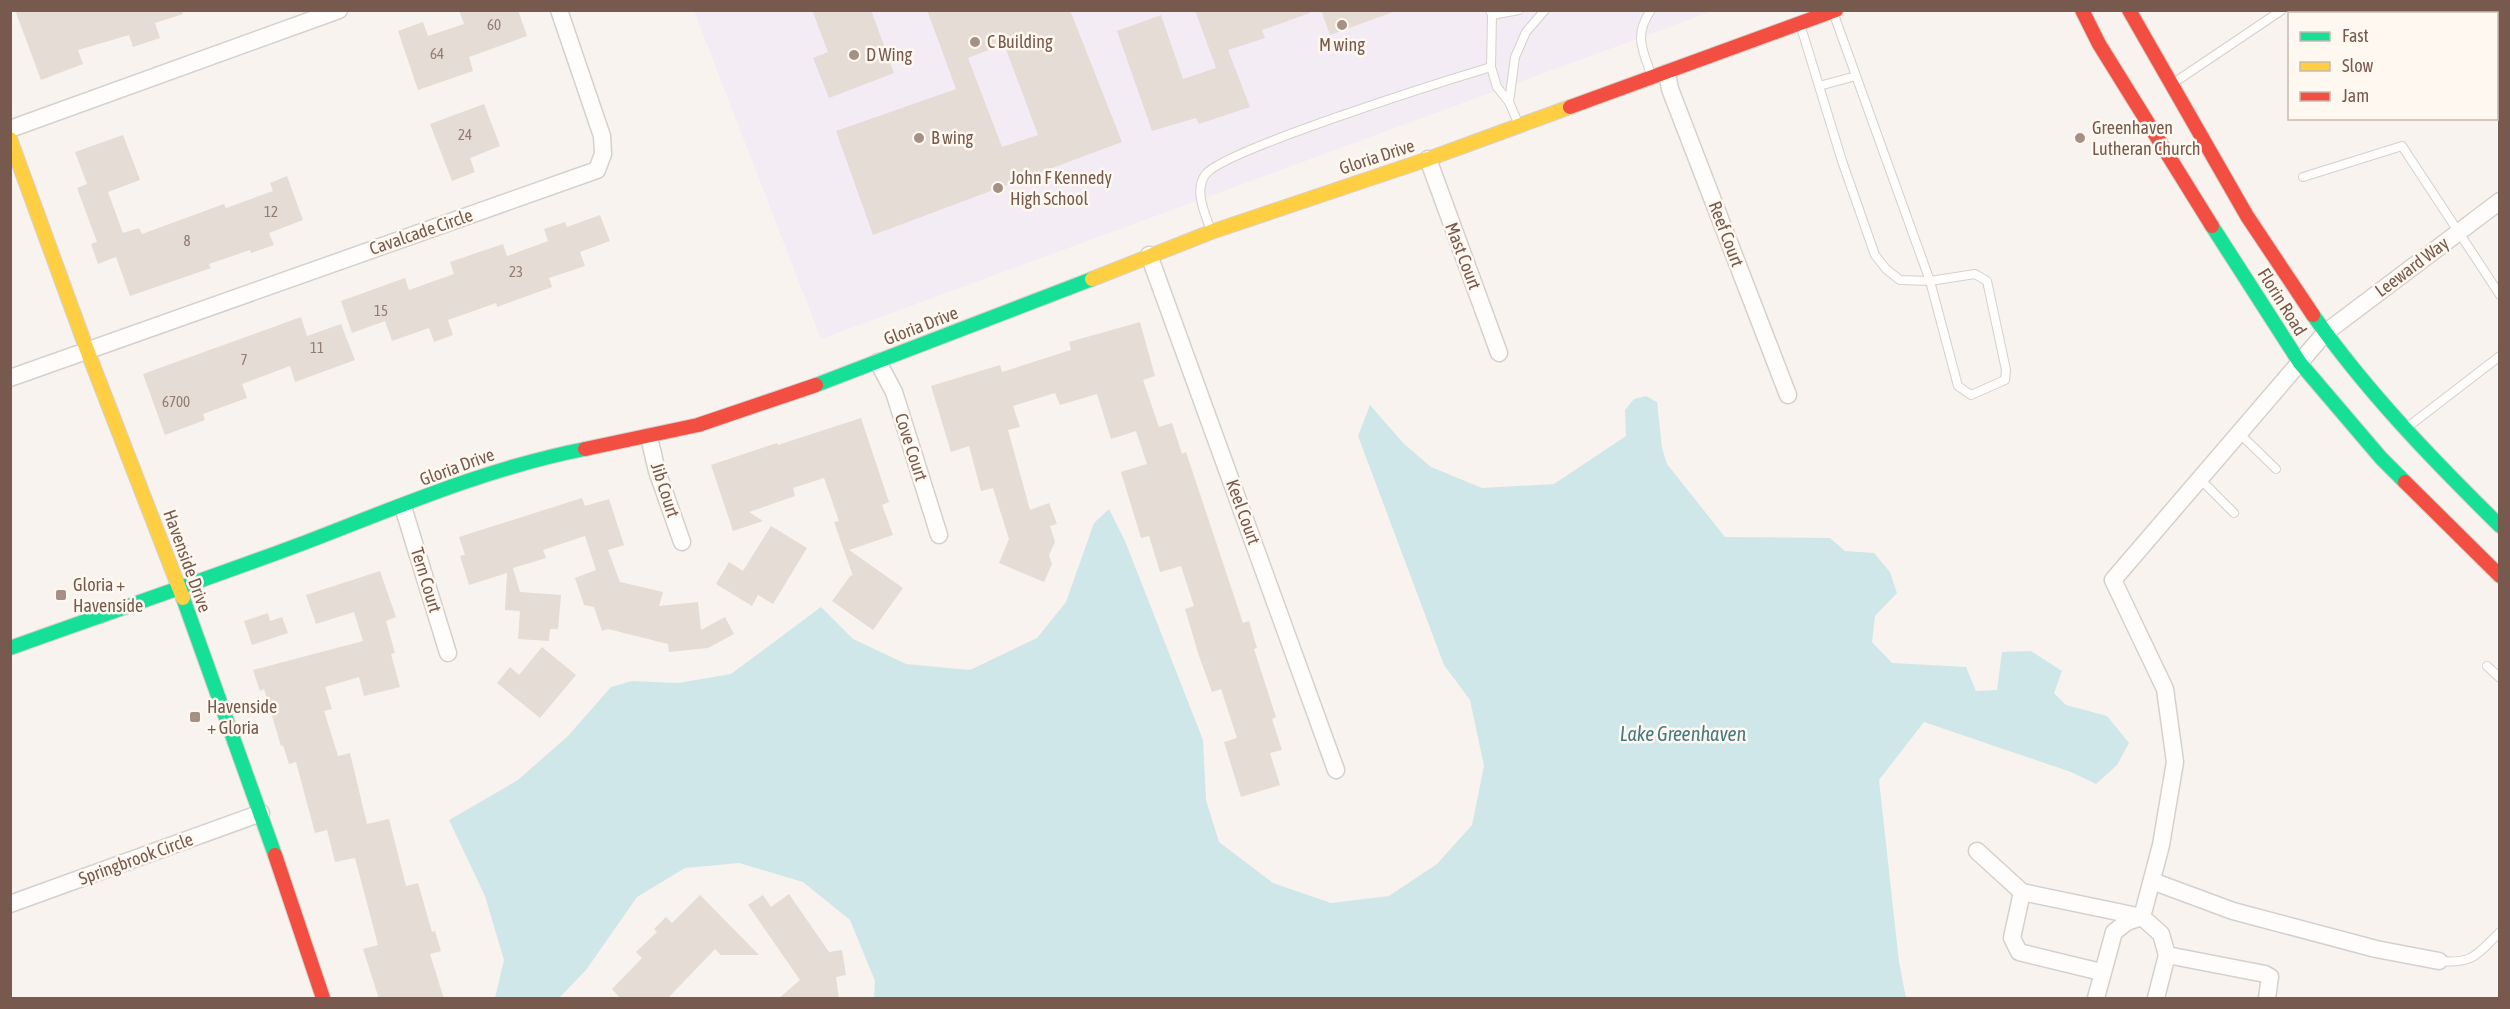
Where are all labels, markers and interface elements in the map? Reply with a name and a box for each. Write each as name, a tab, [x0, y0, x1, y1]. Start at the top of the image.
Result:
legend	[2288, 12, 2498, 120]
house number: 60	[487, 16, 501, 33]
marker: M wing	[1335, 18, 1349, 32]
text: Fast	[2342, 25, 2369, 46]
place label: C Building	[987, 31, 1053, 52]
place label: M wing	[1319, 34, 1365, 55]
marker: C Building	[968, 35, 982, 49]
place label: D Wing	[866, 44, 912, 65]
house number: 64	[430, 45, 444, 62]
marker: D Wing	[847, 48, 861, 62]
text: Slow	[2342, 55, 2373, 76]
text: Jam	[2342, 85, 2369, 106]
place label: Greenhaven Lutheran Church	[2092, 117, 2201, 159]
house number: 24	[458, 126, 472, 143]
place label: B wing	[931, 127, 974, 148]
marker: B wing	[912, 131, 926, 145]
marker: Greenhaven Lutheran Church	[2073, 131, 2087, 145]
street label: Gloria Drive	[1337, 135, 1417, 179]
place label: John F Kennedy High School	[1010, 167, 1112, 209]
marker: John F Kennedy High School	[991, 181, 1005, 195]
street label: Reef Court	[1704, 198, 1749, 269]
house number: 12	[264, 203, 278, 220]
street label: Cavalcade Circle	[366, 204, 475, 259]
street label: Mast Court	[1441, 219, 1486, 292]
house number: 8	[183, 232, 191, 249]
street label: Leeward Way	[2371, 232, 2453, 301]
house number: 23	[509, 263, 523, 280]
street label: Florin Road	[2254, 264, 2311, 339]
house number: 15	[374, 302, 388, 319]
street label: Gloria Drive	[881, 302, 961, 349]
house number: 11	[310, 339, 324, 356]
house number: 7	[240, 351, 248, 368]
house number: 6700	[162, 393, 190, 410]
street label: Cove Court	[891, 410, 932, 483]
street label: Gloria Drive	[417, 443, 497, 490]
street label: Jib Court	[647, 460, 684, 520]
street label: Keel Court	[1222, 477, 1265, 547]
street label: Havenside Drive	[159, 507, 216, 615]
street label: Tern Court	[407, 545, 446, 615]
place label: Gloria + Havenside	[73, 574, 143, 616]
marker: Gloria + Havenside	[54, 588, 68, 602]
place label: Havenside + Gloria	[207, 696, 277, 738]
marker: Havenside + Gloria	[188, 710, 202, 724]
water label: Lake Greenhaven	[1620, 722, 1747, 745]
street label: Springbrook Circle	[76, 828, 196, 889]

